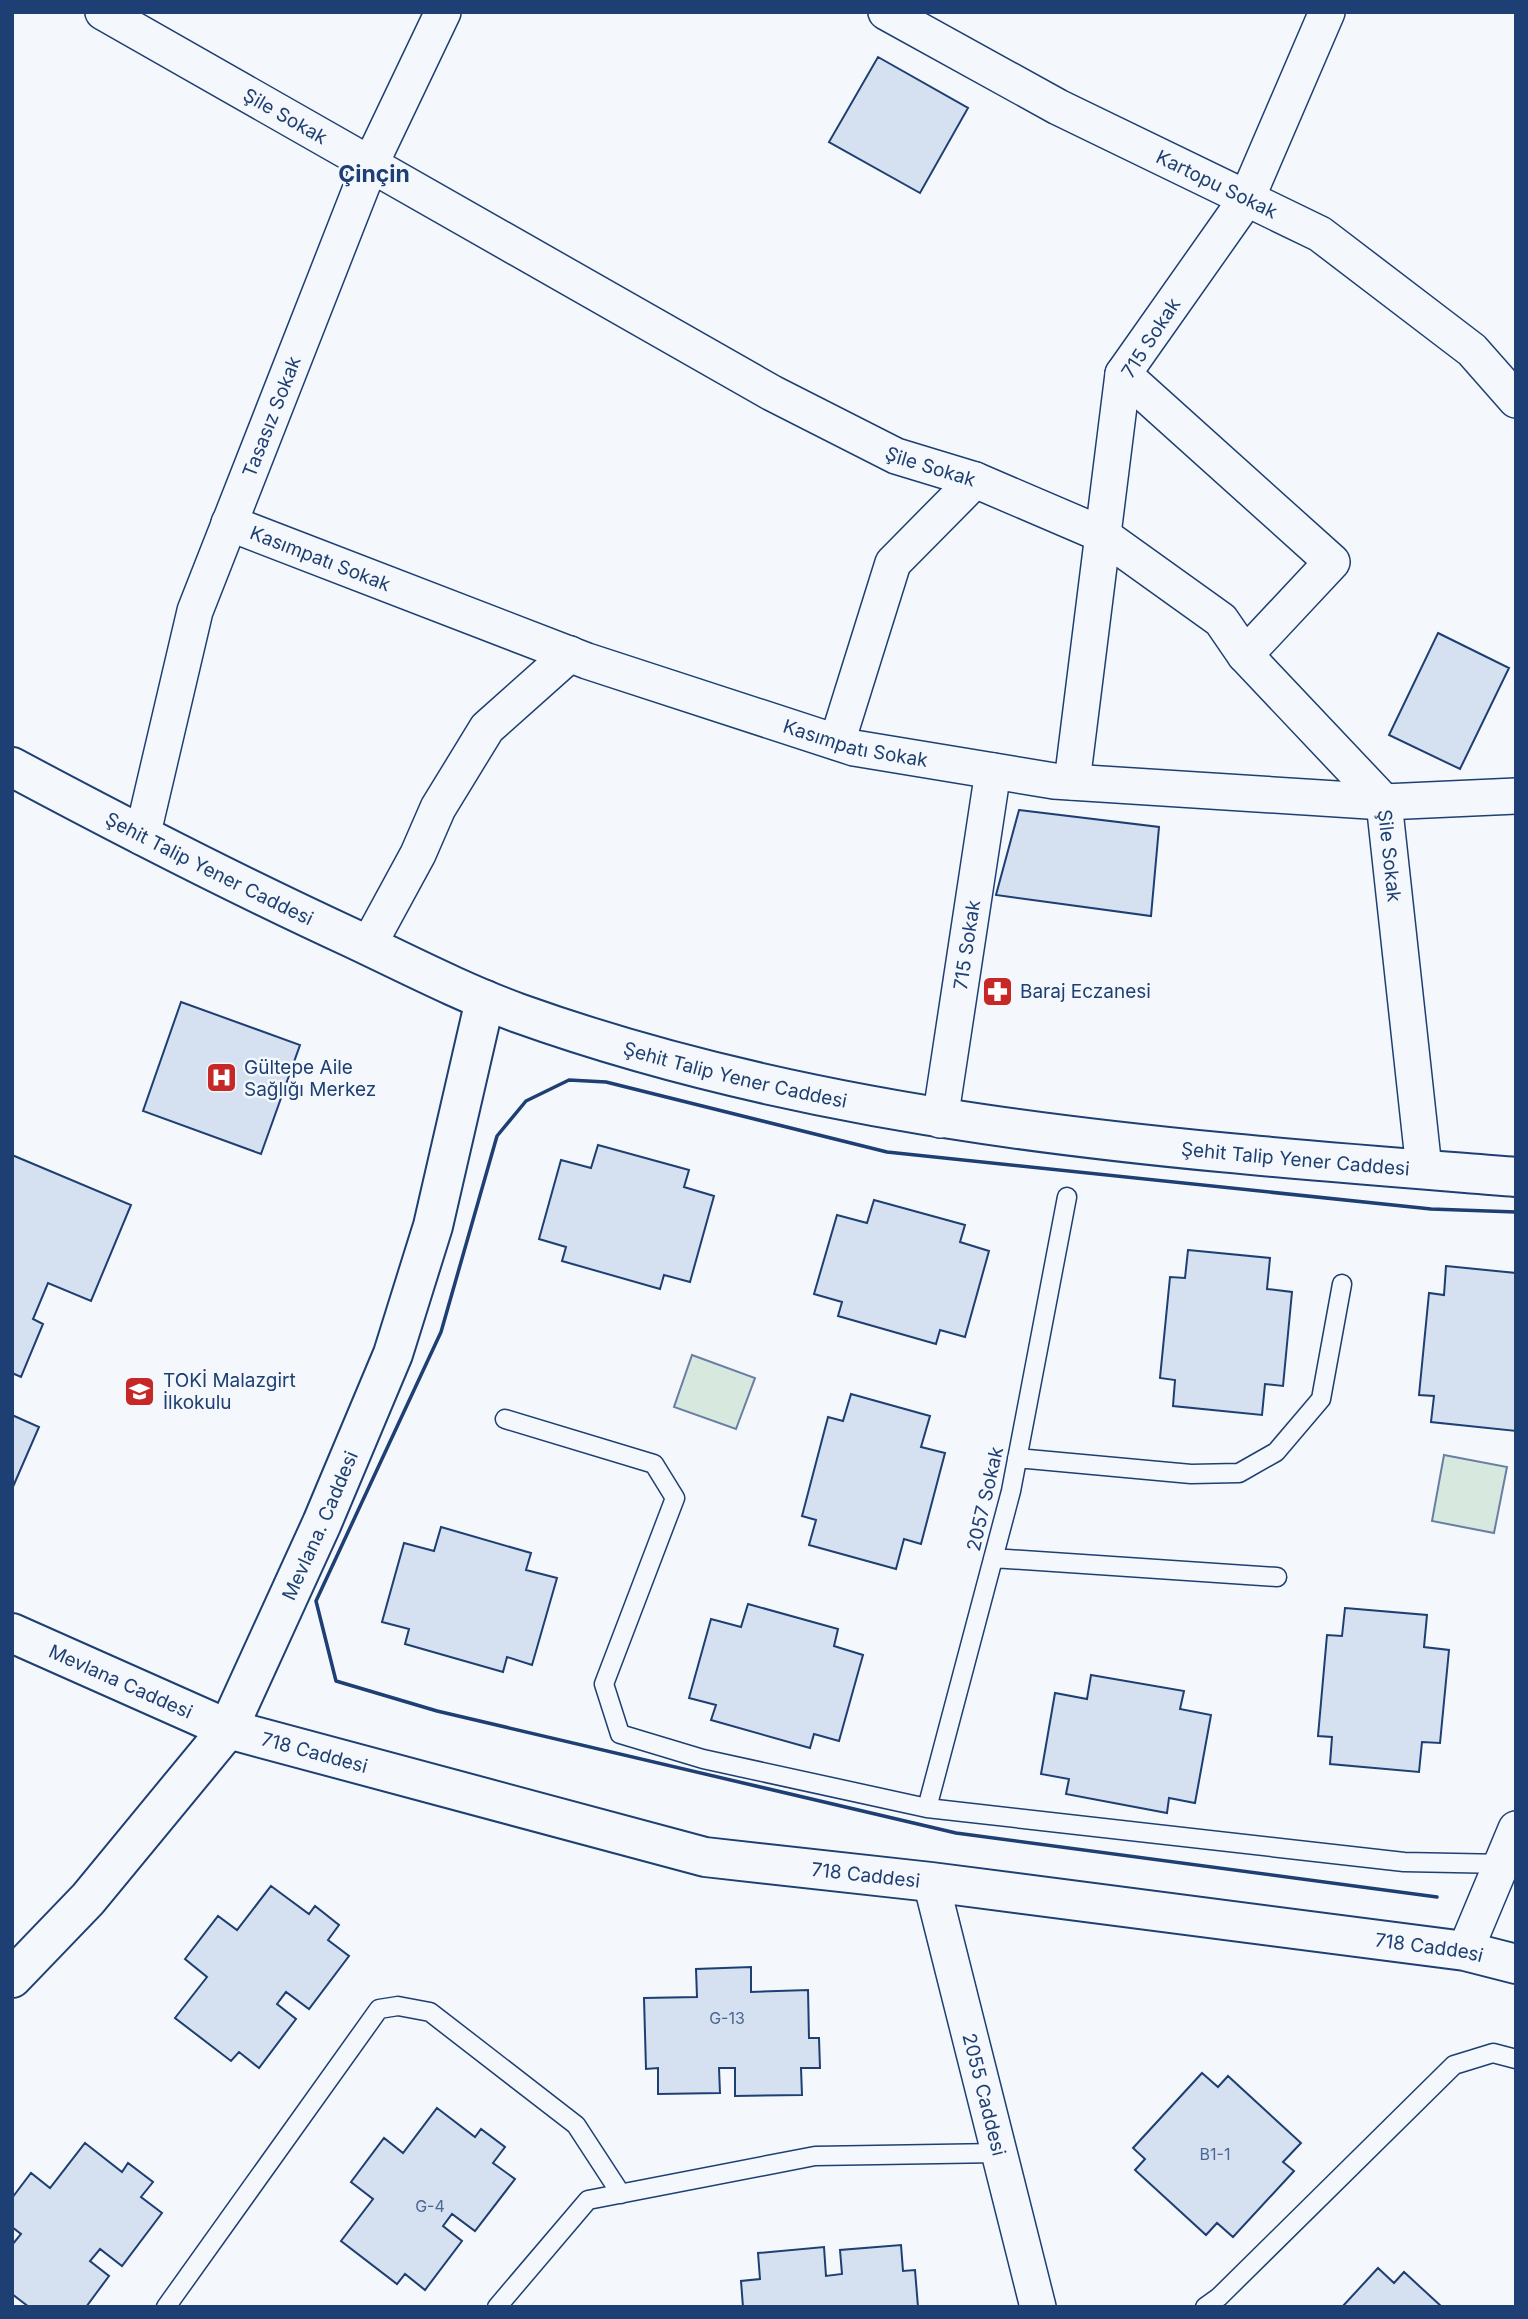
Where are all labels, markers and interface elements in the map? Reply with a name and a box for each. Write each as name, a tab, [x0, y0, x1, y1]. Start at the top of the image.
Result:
street label: Şile Sokak	[239, 83, 332, 149]
street label: Kartopu Sokak	[1153, 145, 1282, 223]
district label: Çinçin	[338, 160, 410, 188]
street label: 715 Sokak	[1117, 293, 1186, 382]
street label: Tasasız Sokak	[237, 352, 306, 480]
street label: Şile Sokak	[881, 441, 979, 491]
street label: Kasımpatı Sokak	[247, 521, 394, 596]
street label: Kasımpatı Sokak	[780, 714, 930, 772]
street label: Şehit Talip Yener Caddesi	[102, 807, 317, 930]
street label: Şile Sokak	[1373, 808, 1406, 904]
street label: 715 Sokak	[948, 898, 985, 992]
pharmacy icon: Baraj Eczanesi	[980, 974, 1014, 1008]
place label: Baraj Eczanesi	[1020, 980, 1151, 1003]
street label: Şehit Talip Yener Caddesi	[621, 1036, 849, 1112]
place label: Gültepe Aile Sağlığı Merkez	[244, 1056, 376, 1101]
hospital icon: Gültepe Aile Sağlığı Merkez	[204, 1061, 238, 1095]
street label: Şehit Talip Yener Caddesi	[1180, 1137, 1411, 1180]
place label: TOKİ Malazgirt İlkokulu	[163, 1369, 296, 1414]
school or university icon: TOKİ Malazgirt İlkokulu	[123, 1374, 157, 1408]
street label: 2057 Sokak	[962, 1444, 1008, 1553]
street label: Mevlana. Caddesi	[277, 1448, 362, 1604]
street label: Mevlana Caddesi	[45, 1639, 196, 1723]
street label: 718 Caddesi	[259, 1727, 370, 1777]
street label: 718 Caddesi	[810, 1857, 921, 1892]
street label: 718 Caddesi	[1374, 1928, 1486, 1967]
house number: G-13	[709, 2008, 745, 2028]
street label: 2055 Caddesi	[958, 2031, 1011, 2158]
house number: B1-1	[1200, 2144, 1230, 2164]
house number: G-4	[415, 2196, 445, 2216]

